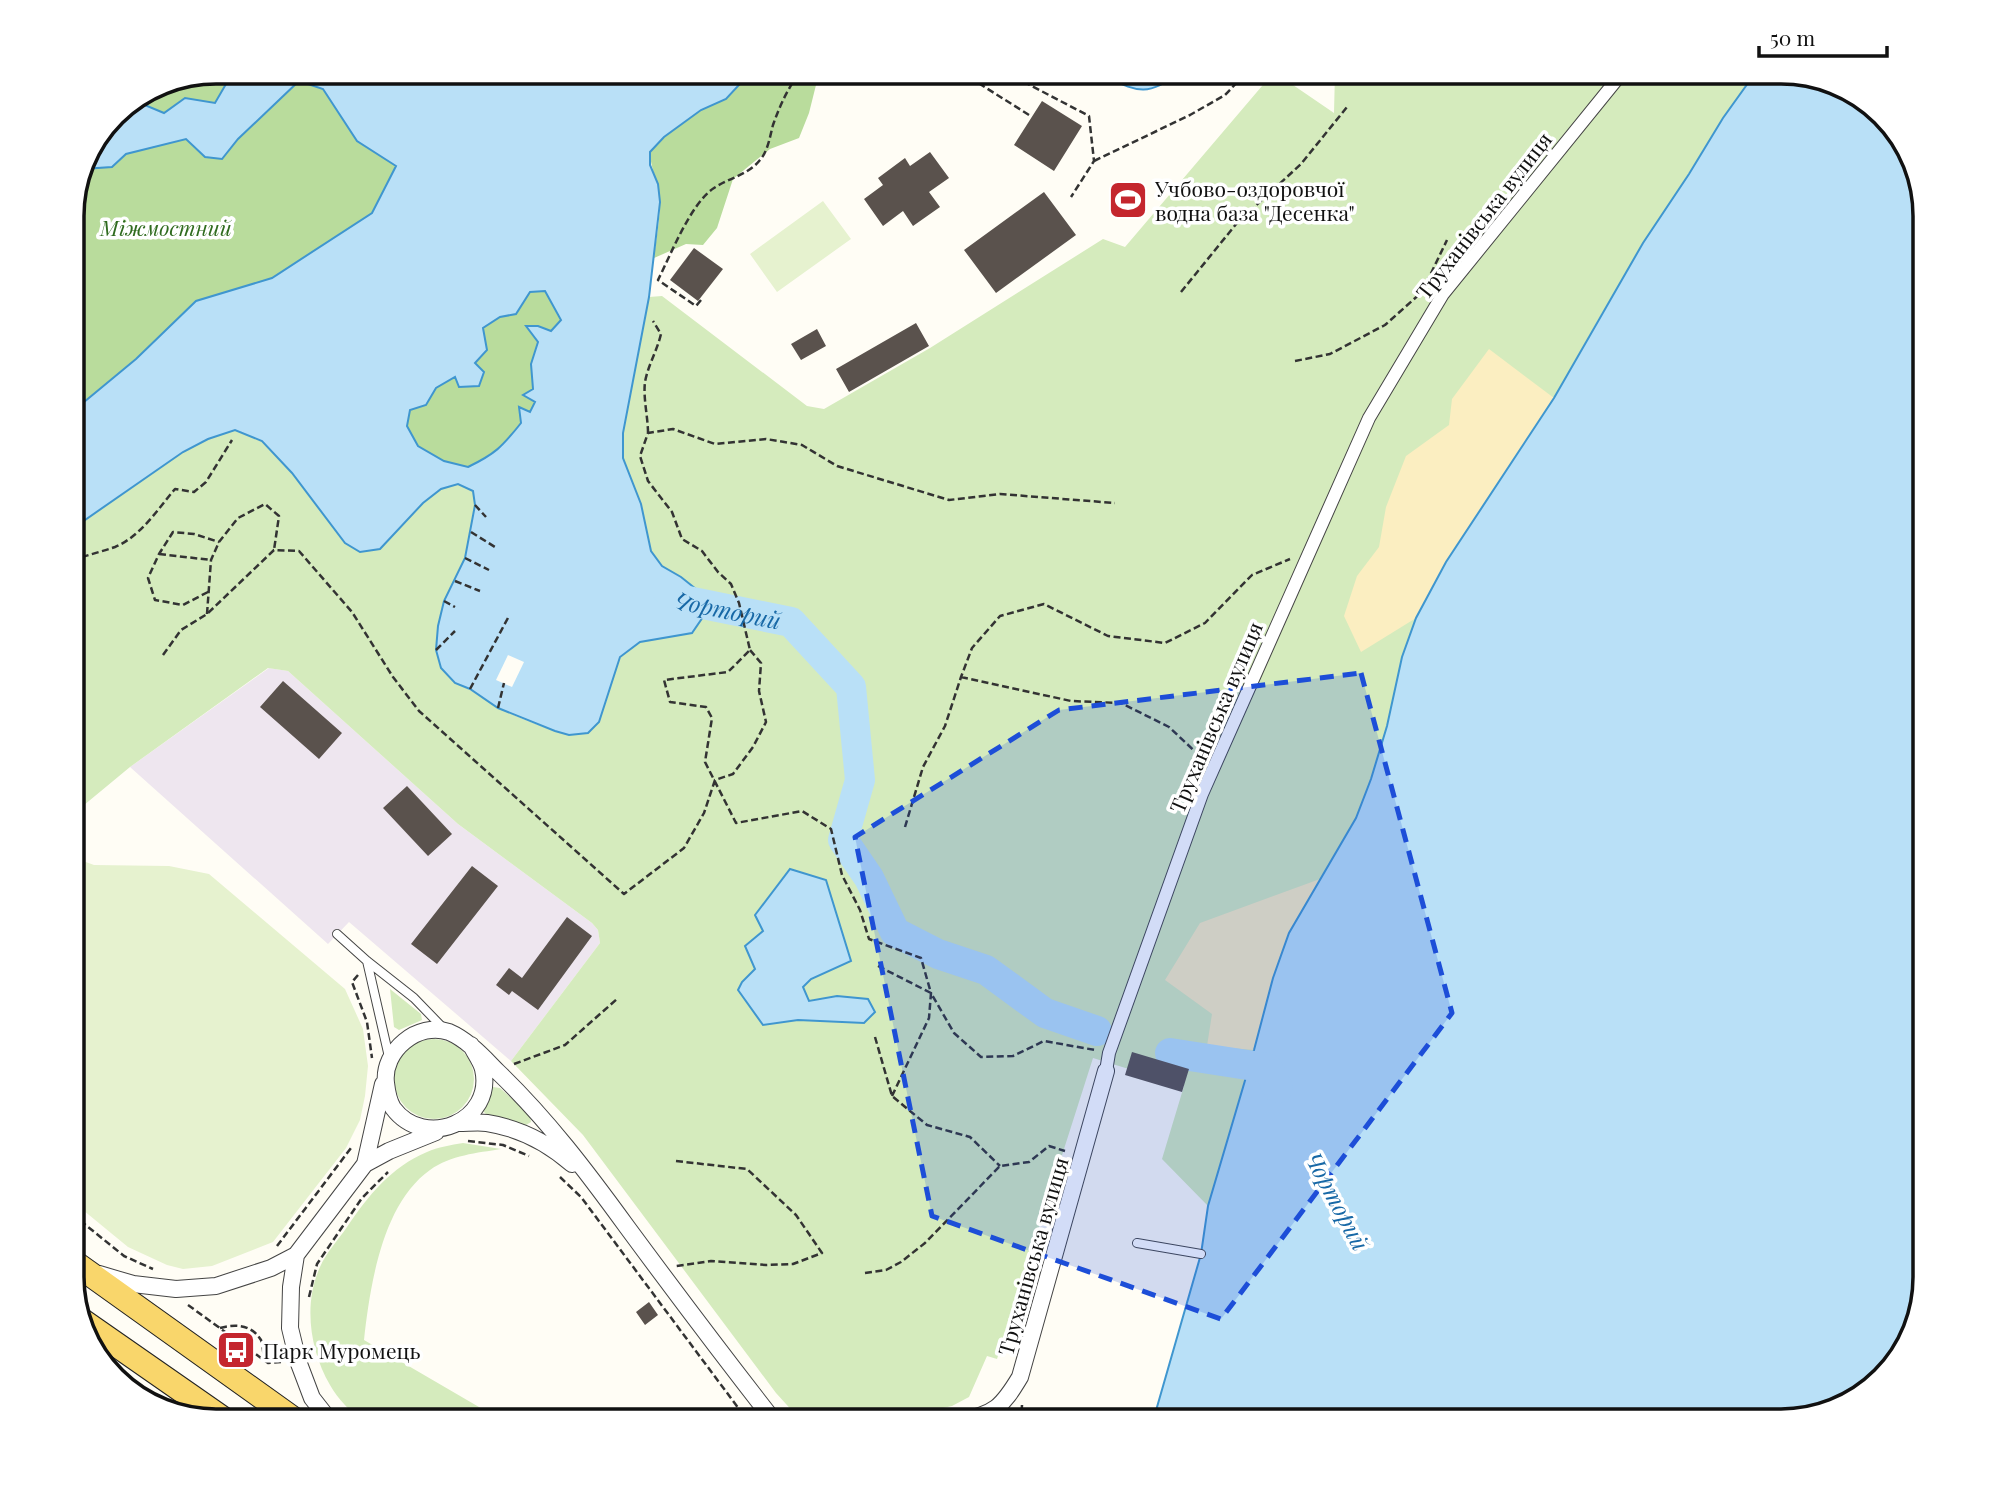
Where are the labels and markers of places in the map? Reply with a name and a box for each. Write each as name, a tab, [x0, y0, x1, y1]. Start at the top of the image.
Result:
place label: Учбово-оздоровчої водна база "Десенка"	[1154, 174, 1355, 226]
sports icon: Учбово-оздоровчої водна база "Десенка"	[1107, 179, 1149, 221]
bus stop icon: Парк Муромець	[215, 1329, 257, 1371]
place label: Парк Муромець	[263, 1336, 420, 1364]

